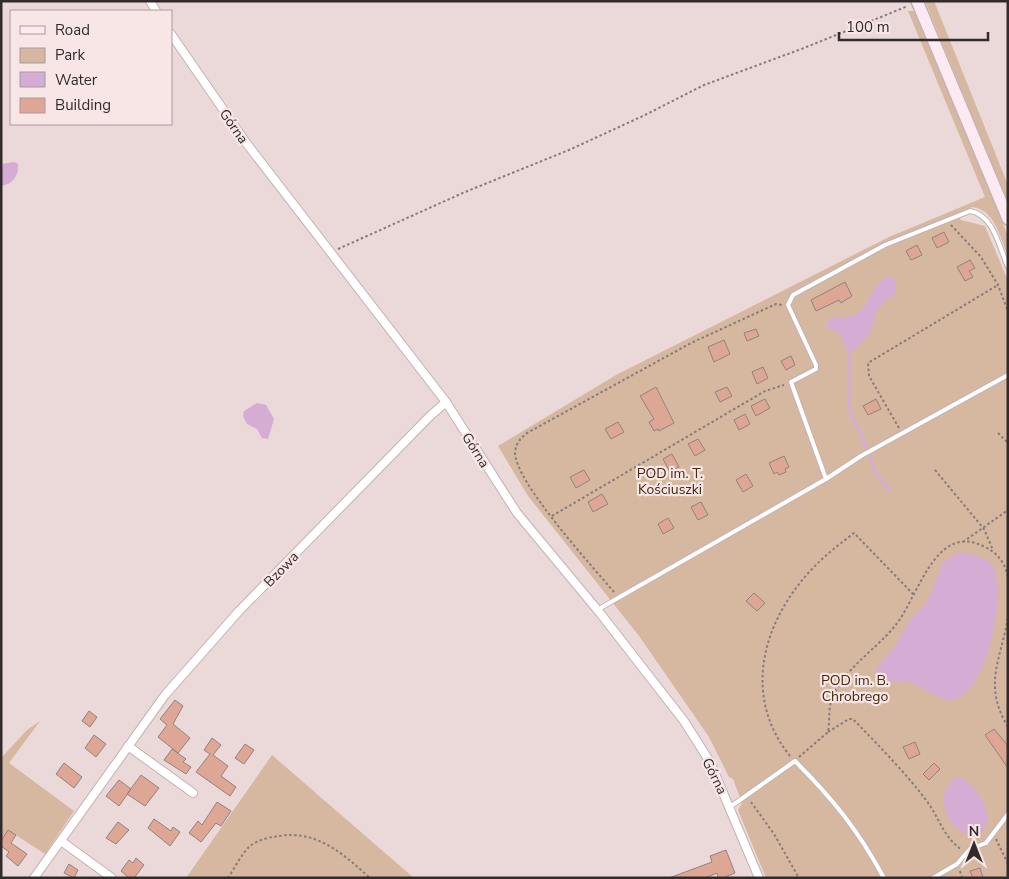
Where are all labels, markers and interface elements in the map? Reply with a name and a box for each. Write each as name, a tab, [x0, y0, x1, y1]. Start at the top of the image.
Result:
legend	[10, 10, 172, 125]
scale bar	[839, 10, 988, 42]
text: 100 m	[846, 17, 890, 37]
text: Road	[55, 20, 90, 40]
text: Park	[55, 45, 85, 65]
text: Water	[55, 70, 98, 90]
text: Building	[55, 95, 111, 115]
street label: Górna	[215, 105, 252, 147]
street label: Górna	[457, 429, 494, 472]
park label: POD im. T. Kościuszki	[637, 464, 703, 499]
street label: Bzowa	[260, 547, 303, 591]
park label: POD im. B. Chrobrego	[821, 671, 889, 706]
street label: Górna	[698, 755, 731, 798]
north arrow	[949, 819, 999, 869]
text: N	[969, 822, 979, 841]

